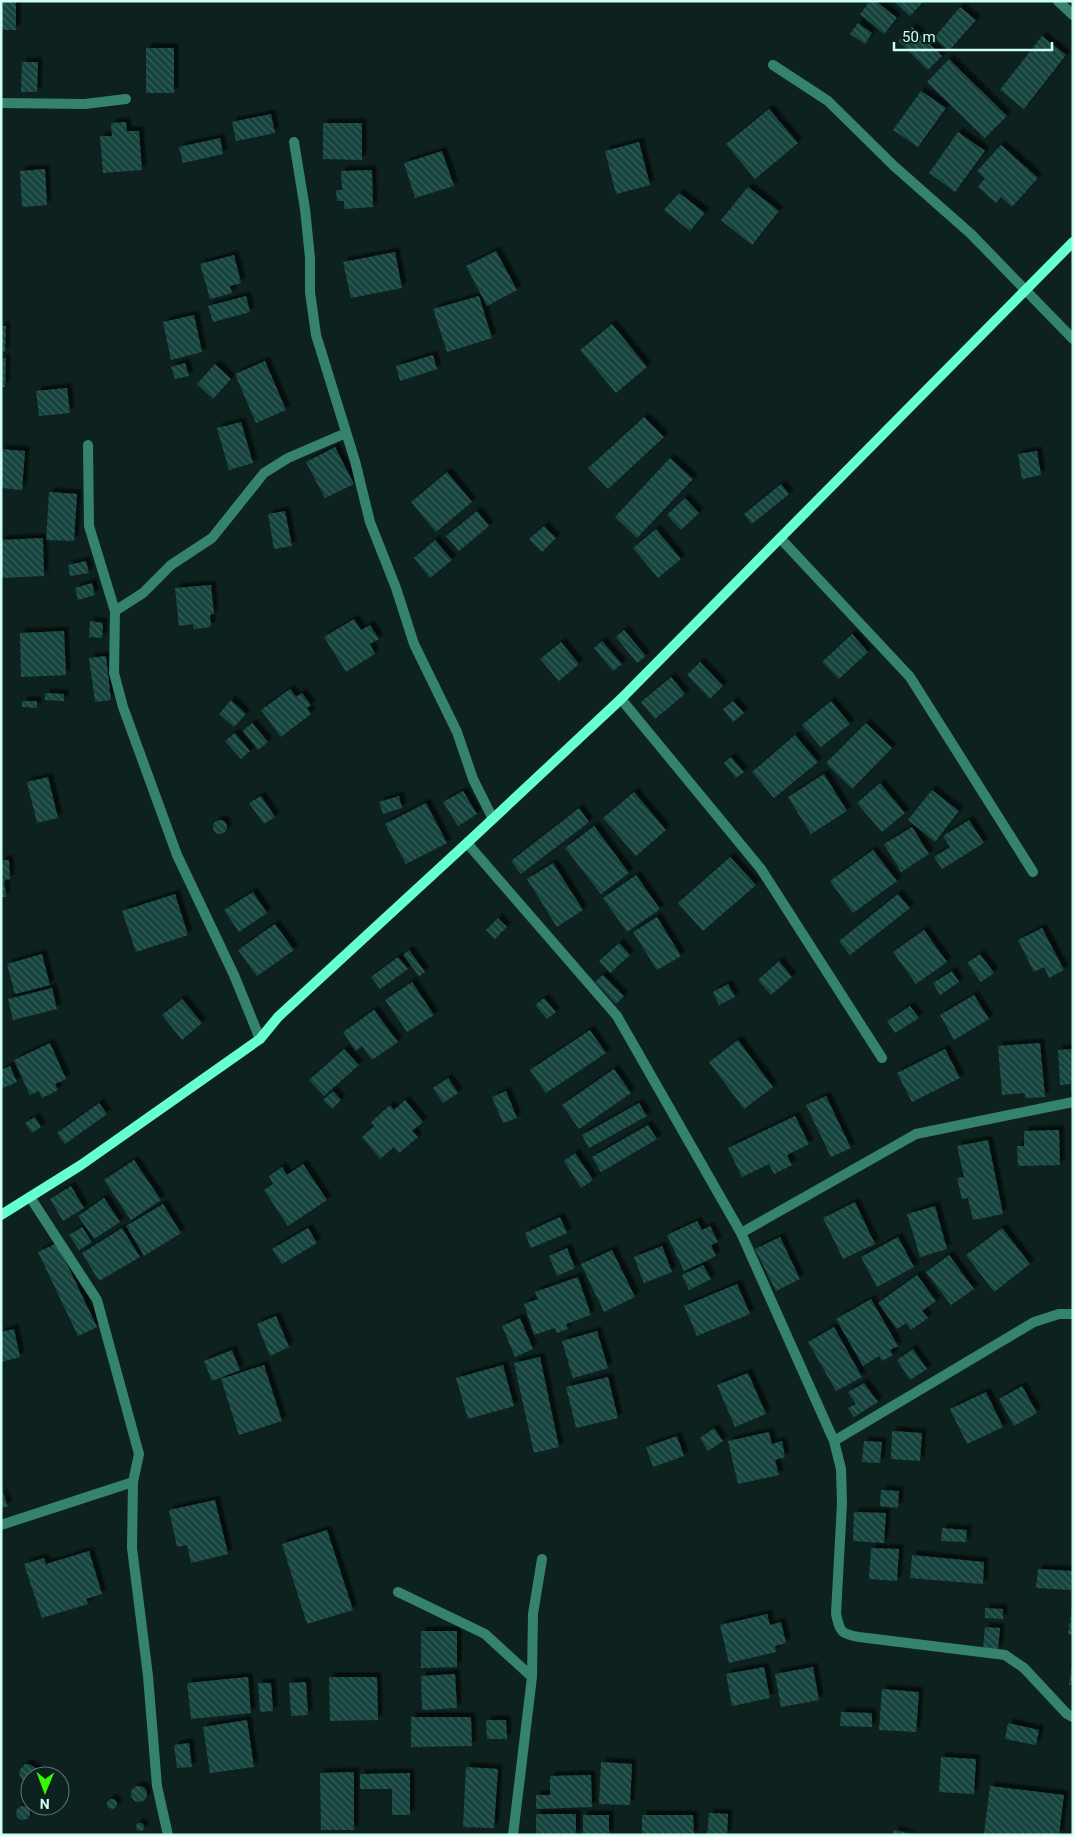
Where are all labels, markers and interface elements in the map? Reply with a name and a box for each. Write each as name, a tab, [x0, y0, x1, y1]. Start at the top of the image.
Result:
scale bar	[894, 20, 1052, 52]
text: 50 m	[902, 28, 936, 46]
north arrow	[20, 1766, 70, 1816]
text: N	[40, 1796, 50, 1812]

